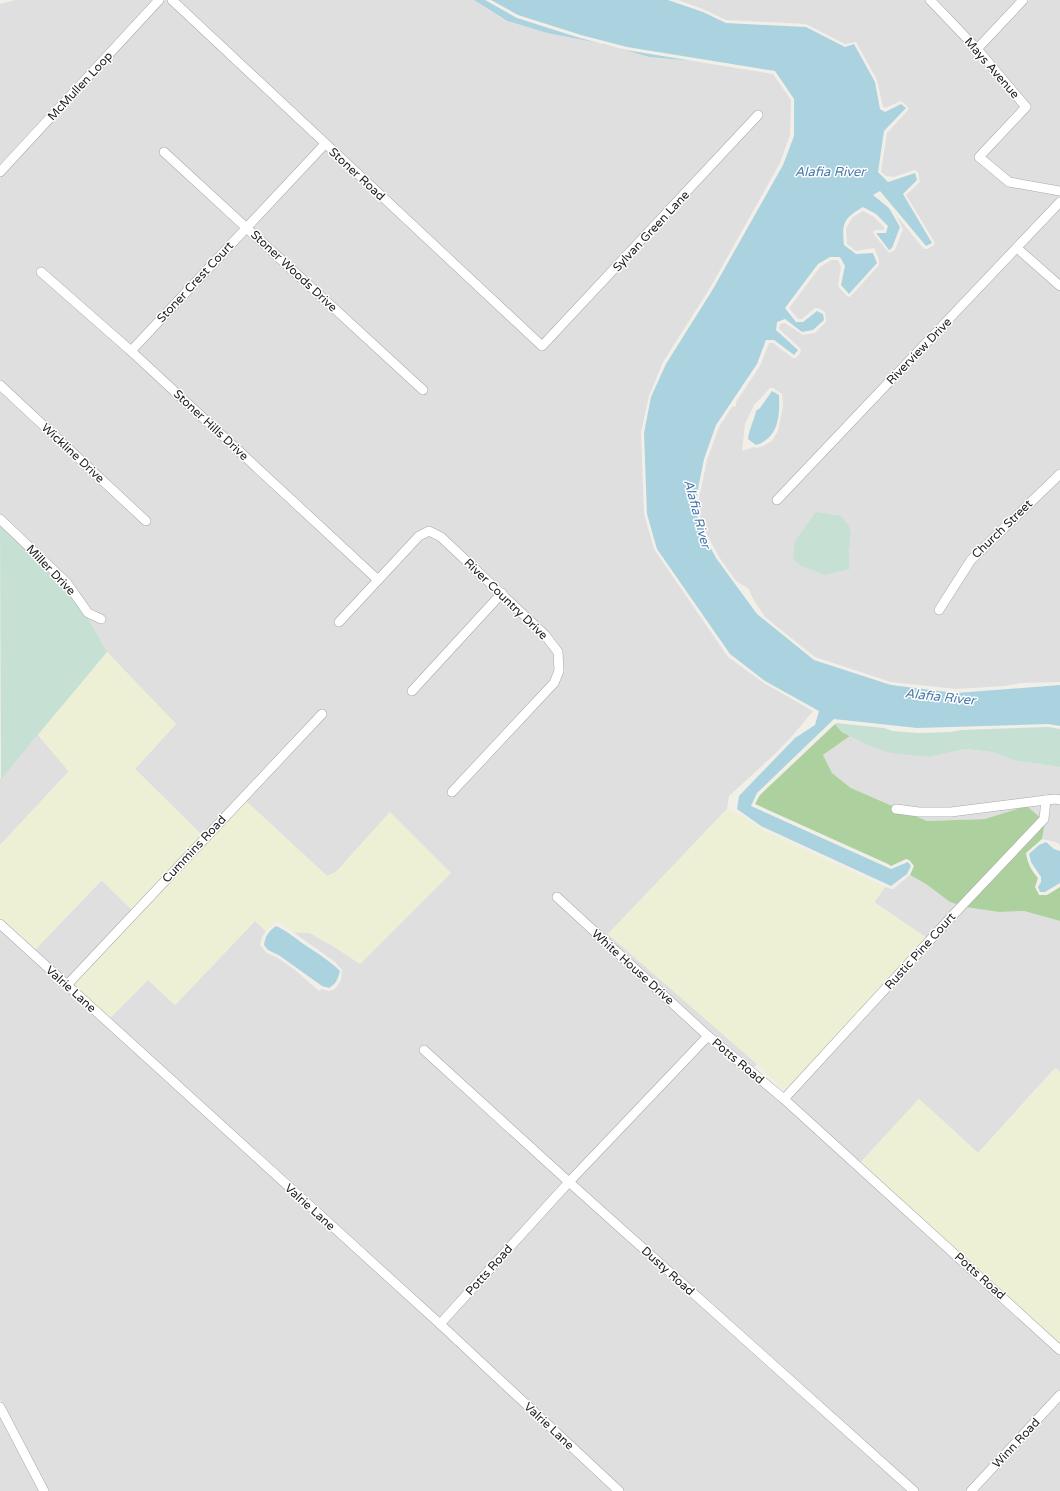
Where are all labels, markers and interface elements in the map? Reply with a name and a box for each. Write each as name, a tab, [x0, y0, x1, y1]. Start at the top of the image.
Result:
street label: Mays Avenue	[962, 35, 1023, 102]
street label: McMullen Loop	[45, 49, 115, 123]
street label: Stoner Road	[326, 145, 388, 203]
water label: Alafia River	[795, 164, 867, 180]
street label: Sylvan Green Lane	[610, 188, 692, 274]
street label: Stoner Woods Drive	[248, 227, 340, 315]
street label: Stoner Crest Court	[154, 238, 236, 325]
street label: Riverview Drive	[884, 315, 955, 387]
street label: Stoner Hills Drive	[171, 387, 251, 463]
street label: Wickline Drive	[39, 420, 107, 486]
water label: Alafia River	[680, 478, 714, 552]
street label: Church Street	[969, 496, 1035, 561]
street label: Miller Drive	[24, 542, 79, 598]
street label: River Country Drive	[461, 556, 551, 643]
water label: Alafia River	[904, 685, 978, 709]
street label: Cummins Road	[159, 812, 229, 886]
street label: Rustic Pine Court	[882, 909, 959, 992]
street label: White House Drive	[589, 926, 677, 1008]
street label: Valrie Lane	[43, 963, 99, 1015]
street label: Potts Road	[709, 1035, 767, 1087]
street label: Valrie Lane	[282, 1181, 338, 1233]
street label: Potts Road	[463, 1242, 515, 1298]
street label: Dusty Road	[639, 1244, 697, 1298]
street label: Potts Road	[952, 1250, 1008, 1302]
street label: Valrie Lane	[521, 1400, 577, 1453]
street label: Winn Road	[989, 1415, 1043, 1471]

